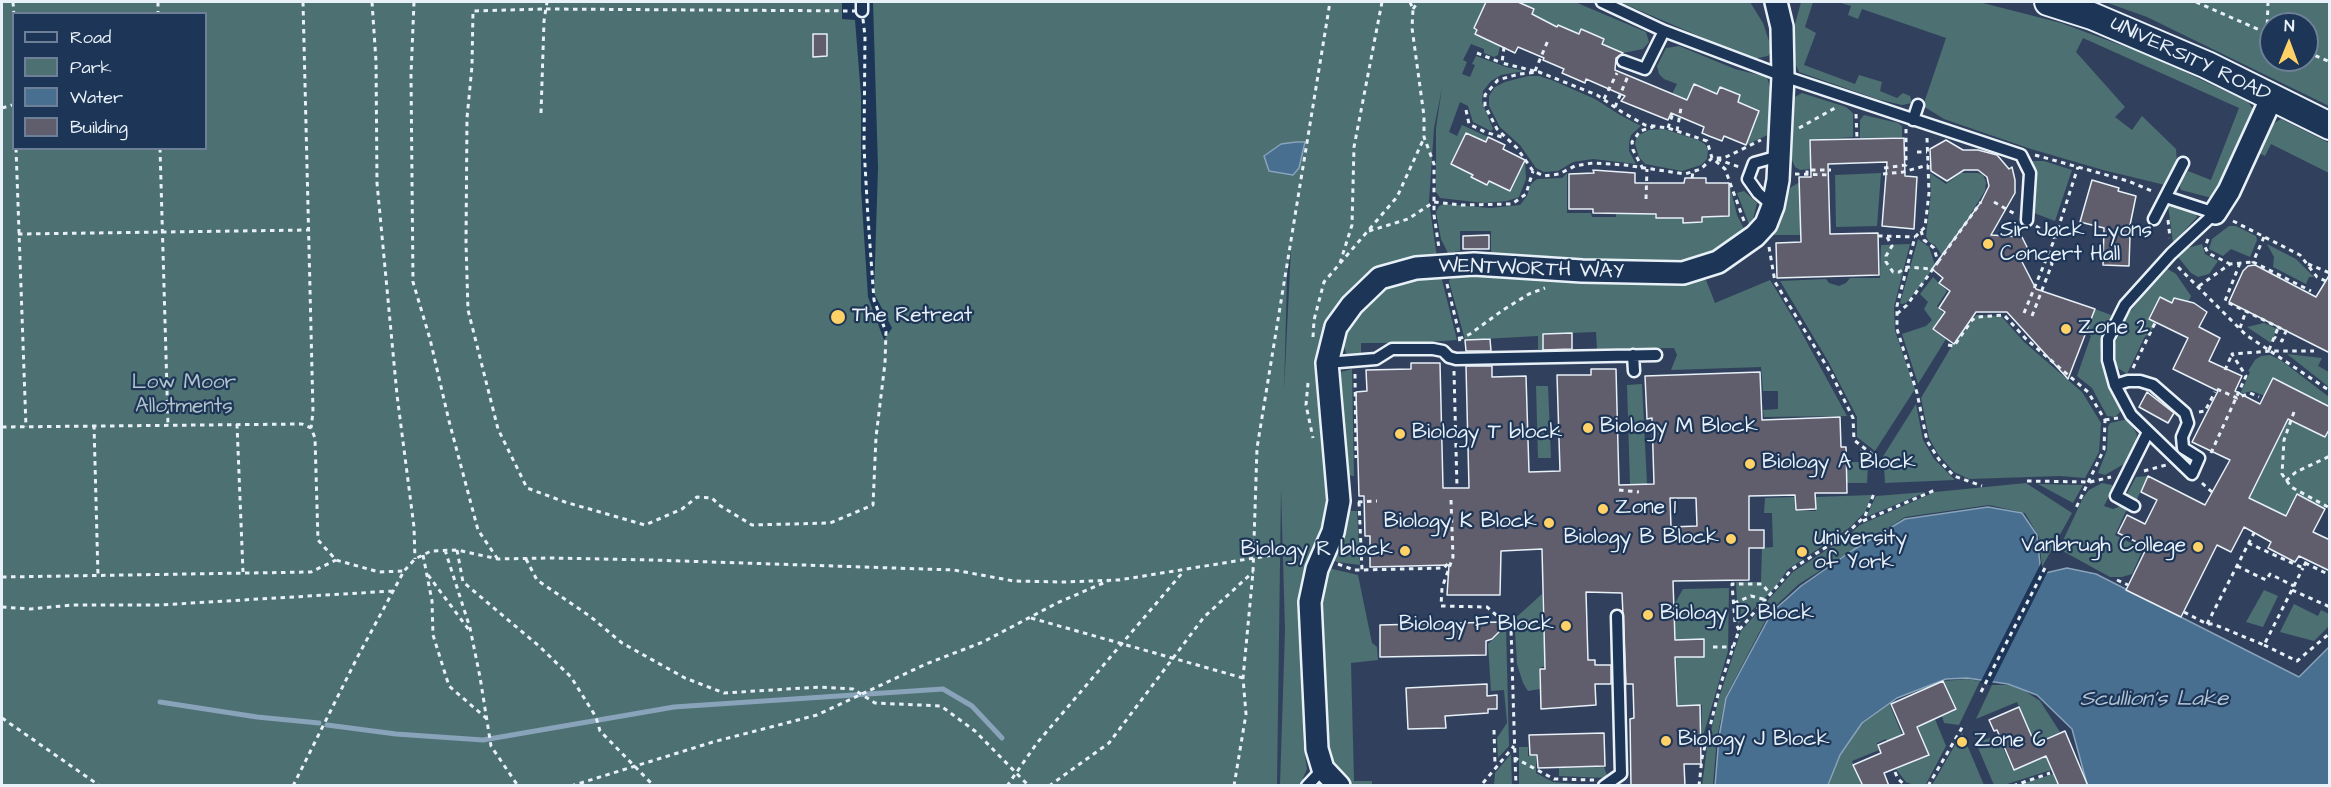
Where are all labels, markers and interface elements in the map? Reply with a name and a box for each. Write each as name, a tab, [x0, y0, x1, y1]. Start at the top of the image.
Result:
legend	[12, 12, 207, 150]
street label: UNIVERSITY ROAD	[2106, 12, 2274, 108]
north arrow	[2259, 12, 2319, 72]
text: N	[2284, 15, 2294, 37]
text: Road	[70, 25, 111, 50]
text: Park	[70, 55, 112, 80]
text: Water	[70, 85, 123, 110]
text: Building	[70, 115, 128, 140]
place label: Sir Jack Lyons Concert Hall	[2000, 219, 2152, 269]
marker: Sir Jack Lyons Concert Hall	[1981, 237, 1995, 251]
street label: WENTWORTH WAY	[1438, 254, 1624, 286]
place label: The Retreat	[852, 304, 972, 330]
marker: The Retreat	[829, 308, 847, 326]
place label: Zone 2	[2078, 316, 2149, 342]
marker: Zone 2	[2059, 322, 2073, 336]
park label: Low Moor Allotments	[132, 371, 236, 421]
place label: Biology M Block	[1600, 415, 1758, 441]
place label: Biology T block	[1412, 421, 1562, 447]
marker: Biology M Block	[1581, 421, 1595, 435]
marker: Biology T block	[1393, 427, 1407, 441]
place label: Biology A Block	[1762, 451, 1916, 477]
marker: Biology A Block	[1743, 457, 1757, 471]
place label: Zone 1	[1615, 496, 1676, 522]
marker: Zone 1	[1596, 502, 1610, 516]
place label: Biology K Block	[1384, 510, 1537, 536]
marker: Biology K Block	[1542, 516, 1556, 530]
place label: Biology B Block	[1564, 526, 1719, 552]
place label: University of York	[1814, 527, 1907, 577]
marker: Biology B Block	[1724, 532, 1738, 546]
place label: Vanbrugh College	[2021, 534, 2186, 560]
place label: Biology R block	[1241, 538, 1393, 564]
marker: Vanbrugh College	[2191, 540, 2205, 554]
marker: Biology R block	[1398, 544, 1412, 558]
marker: University of York	[1795, 545, 1809, 559]
place label: Biology D Block	[1660, 602, 1814, 628]
marker: Biology D Block	[1641, 608, 1655, 622]
place label: Biology F Block	[1399, 613, 1554, 639]
marker: Biology F Block	[1559, 619, 1573, 633]
water label: Scullion's Lake	[2080, 687, 2228, 713]
place label: Biology J Block	[1678, 728, 1830, 754]
place label: Zone 6	[1974, 729, 2046, 755]
marker: Biology J Block	[1659, 734, 1673, 748]
marker: Zone 6	[1955, 735, 1969, 749]

